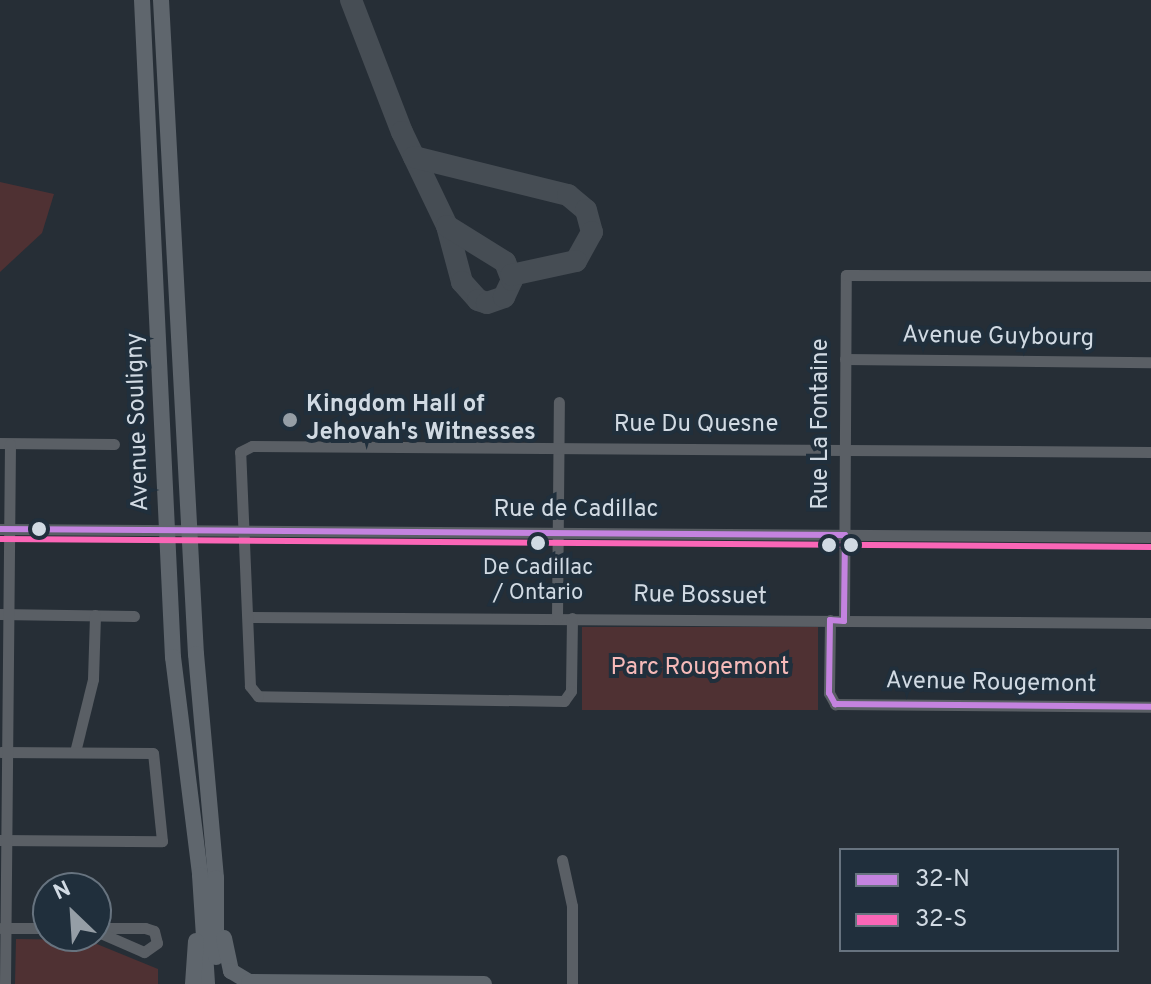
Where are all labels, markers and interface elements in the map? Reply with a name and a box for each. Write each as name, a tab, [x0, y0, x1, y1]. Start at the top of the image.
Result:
street label: Avenue Guybourg	[902, 322, 1094, 354]
street label: Avenue Souligny	[121, 332, 157, 512]
street label: Rue La Fontaine	[808, 338, 836, 510]
place label: Kingdom Hall of Jehovah's Witnesses	[306, 392, 536, 448]
marker: Kingdom Hall of Jehovah's Witnesses	[281, 411, 299, 429]
street label: Rue Du Quesne	[614, 412, 778, 440]
street label: Rue de Cadillac	[493, 497, 659, 525]
unlabelled marker	[31, 521, 47, 537]
marker: De Cadillac / Ontario	[530, 535, 546, 551]
unlabelled marker	[821, 537, 837, 553]
unlabelled marker	[843, 537, 859, 553]
place label: De Cadillac / Ontario	[483, 555, 593, 606]
street label: Rue Bossuet	[633, 581, 767, 613]
park label: Parc Rougemont	[611, 655, 789, 683]
street label: Avenue Rougemont	[885, 668, 1097, 700]
legend	[839, 848, 1119, 952]
text: 32-N	[915, 865, 970, 895]
north arrow	[32, 872, 112, 952]
text: N	[50, 876, 75, 907]
text: 32-S	[915, 905, 967, 935]

